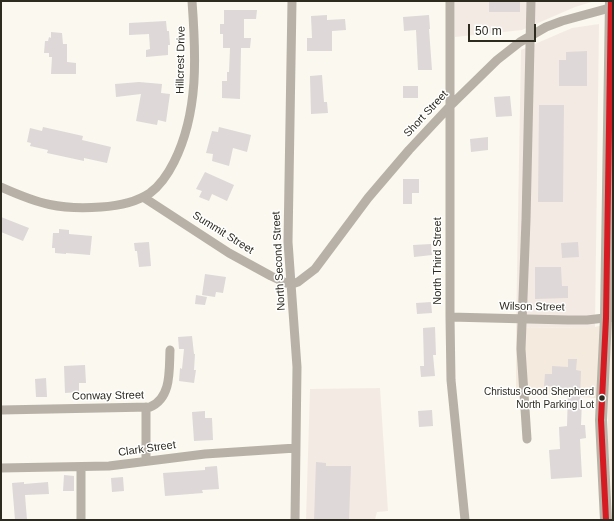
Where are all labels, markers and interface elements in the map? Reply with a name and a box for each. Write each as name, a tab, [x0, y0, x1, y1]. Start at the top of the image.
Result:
scale bar	[470, 16, 538, 42]
text: 50 m	[475, 24, 502, 38]
street label: Hillcrest Drive	[174, 26, 188, 94]
street label: Short Street	[401, 88, 451, 140]
street label: Summit Street	[190, 209, 256, 257]
street label: North Second Street	[270, 211, 288, 311]
street label: North Third Street	[431, 217, 445, 305]
street label: Wilson Street	[499, 300, 565, 314]
place label: Christus Good Shepherd North Parking Lot	[484, 386, 594, 410]
street label: Conway Street	[72, 389, 144, 403]
marker: Christus Good Shepherd North Parking Lot	[597, 393, 607, 403]
street label: Clark Street	[117, 438, 177, 460]

